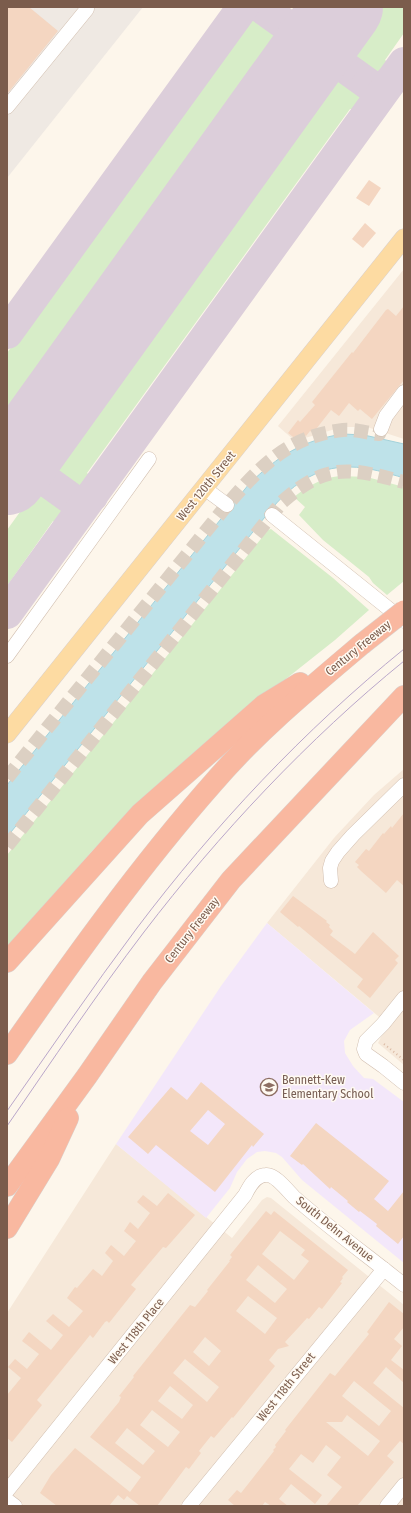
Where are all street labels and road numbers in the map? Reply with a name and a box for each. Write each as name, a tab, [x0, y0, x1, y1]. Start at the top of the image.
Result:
street label: West 120th Street	[174, 448, 238, 524]
street label: Century Freeway	[323, 617, 394, 679]
street label: Century Freeway	[162, 894, 223, 966]
street label: South Dehn Avenue	[293, 1193, 377, 1265]
street label: West 118th Place	[105, 1295, 167, 1367]
street label: West 118th Street	[254, 1350, 318, 1424]

